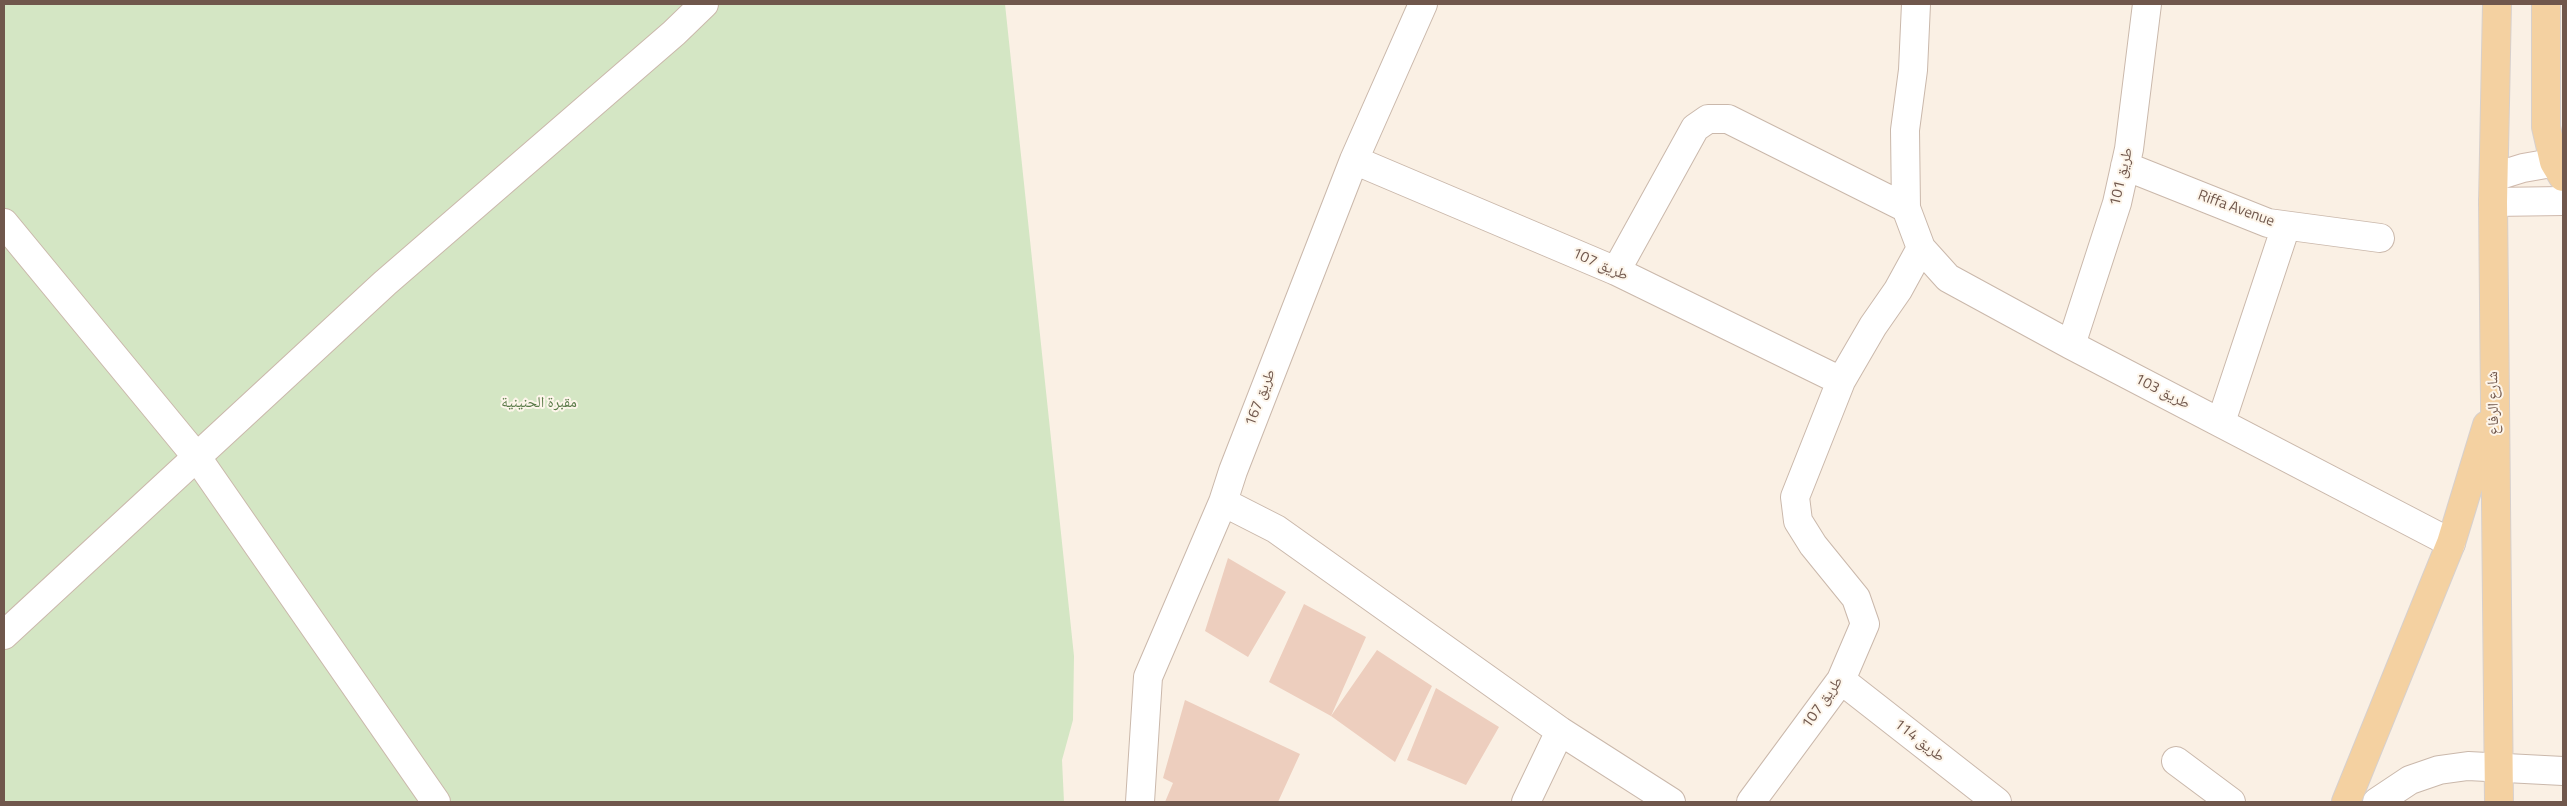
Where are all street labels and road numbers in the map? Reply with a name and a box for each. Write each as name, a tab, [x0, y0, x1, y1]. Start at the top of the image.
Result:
street label: طريق 101	[2107, 146, 2137, 208]
street label: Riffa Avenue	[2195, 187, 2277, 231]
street label: طريق 107	[1569, 245, 1631, 285]
street label: طريق 167	[1242, 367, 1280, 429]
street label: طريق 103	[2132, 371, 2192, 413]
street label: شارع الرفاع	[2484, 371, 2504, 435]
street label: طريق 107	[1799, 674, 1847, 732]
street label: طريق 114	[1890, 716, 1948, 766]

